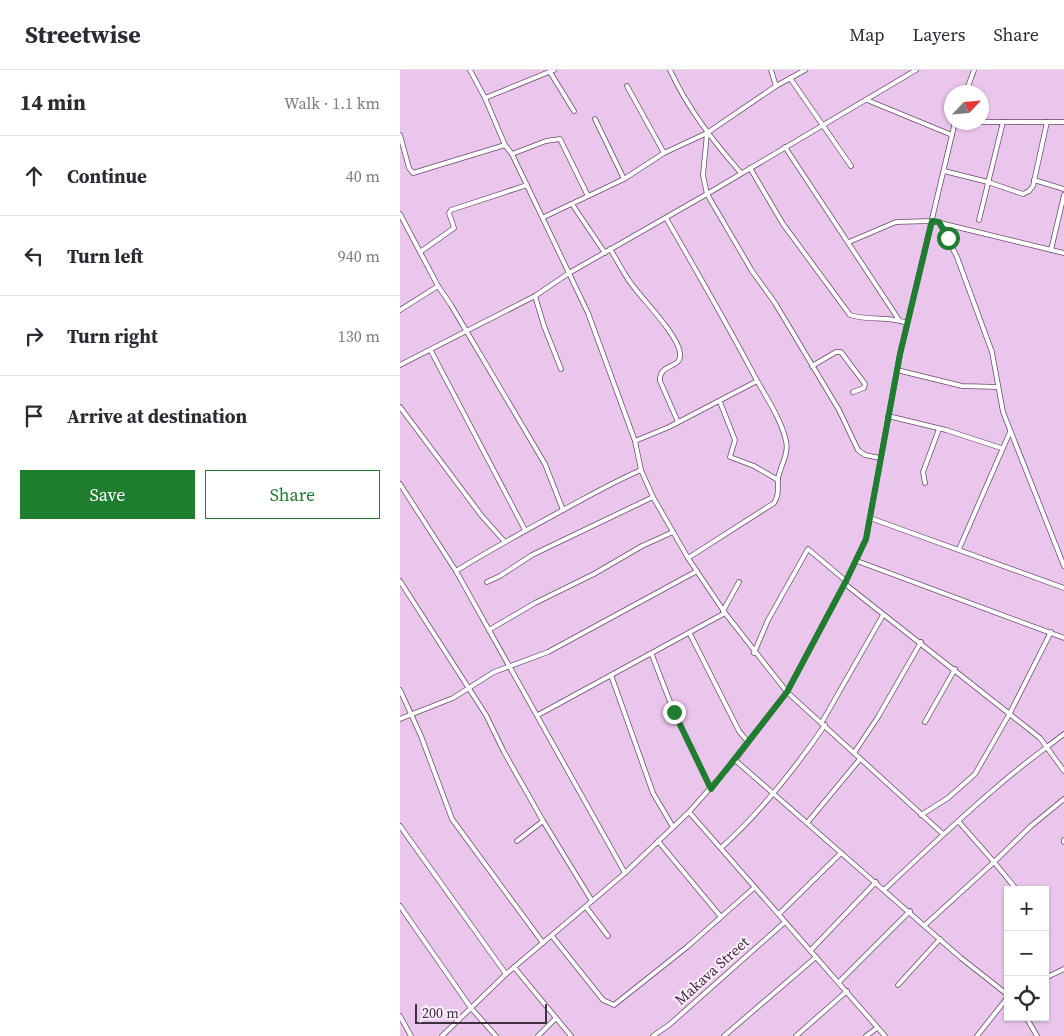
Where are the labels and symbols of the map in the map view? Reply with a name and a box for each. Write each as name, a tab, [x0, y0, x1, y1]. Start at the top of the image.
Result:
north arrow	[944, 85, 989, 130]
route start	[937, 227, 960, 250]
route end	[663, 701, 686, 724]
street label: Makava Street	[670, 931, 754, 1010]
scale bar	[415, 1001, 548, 1024]

